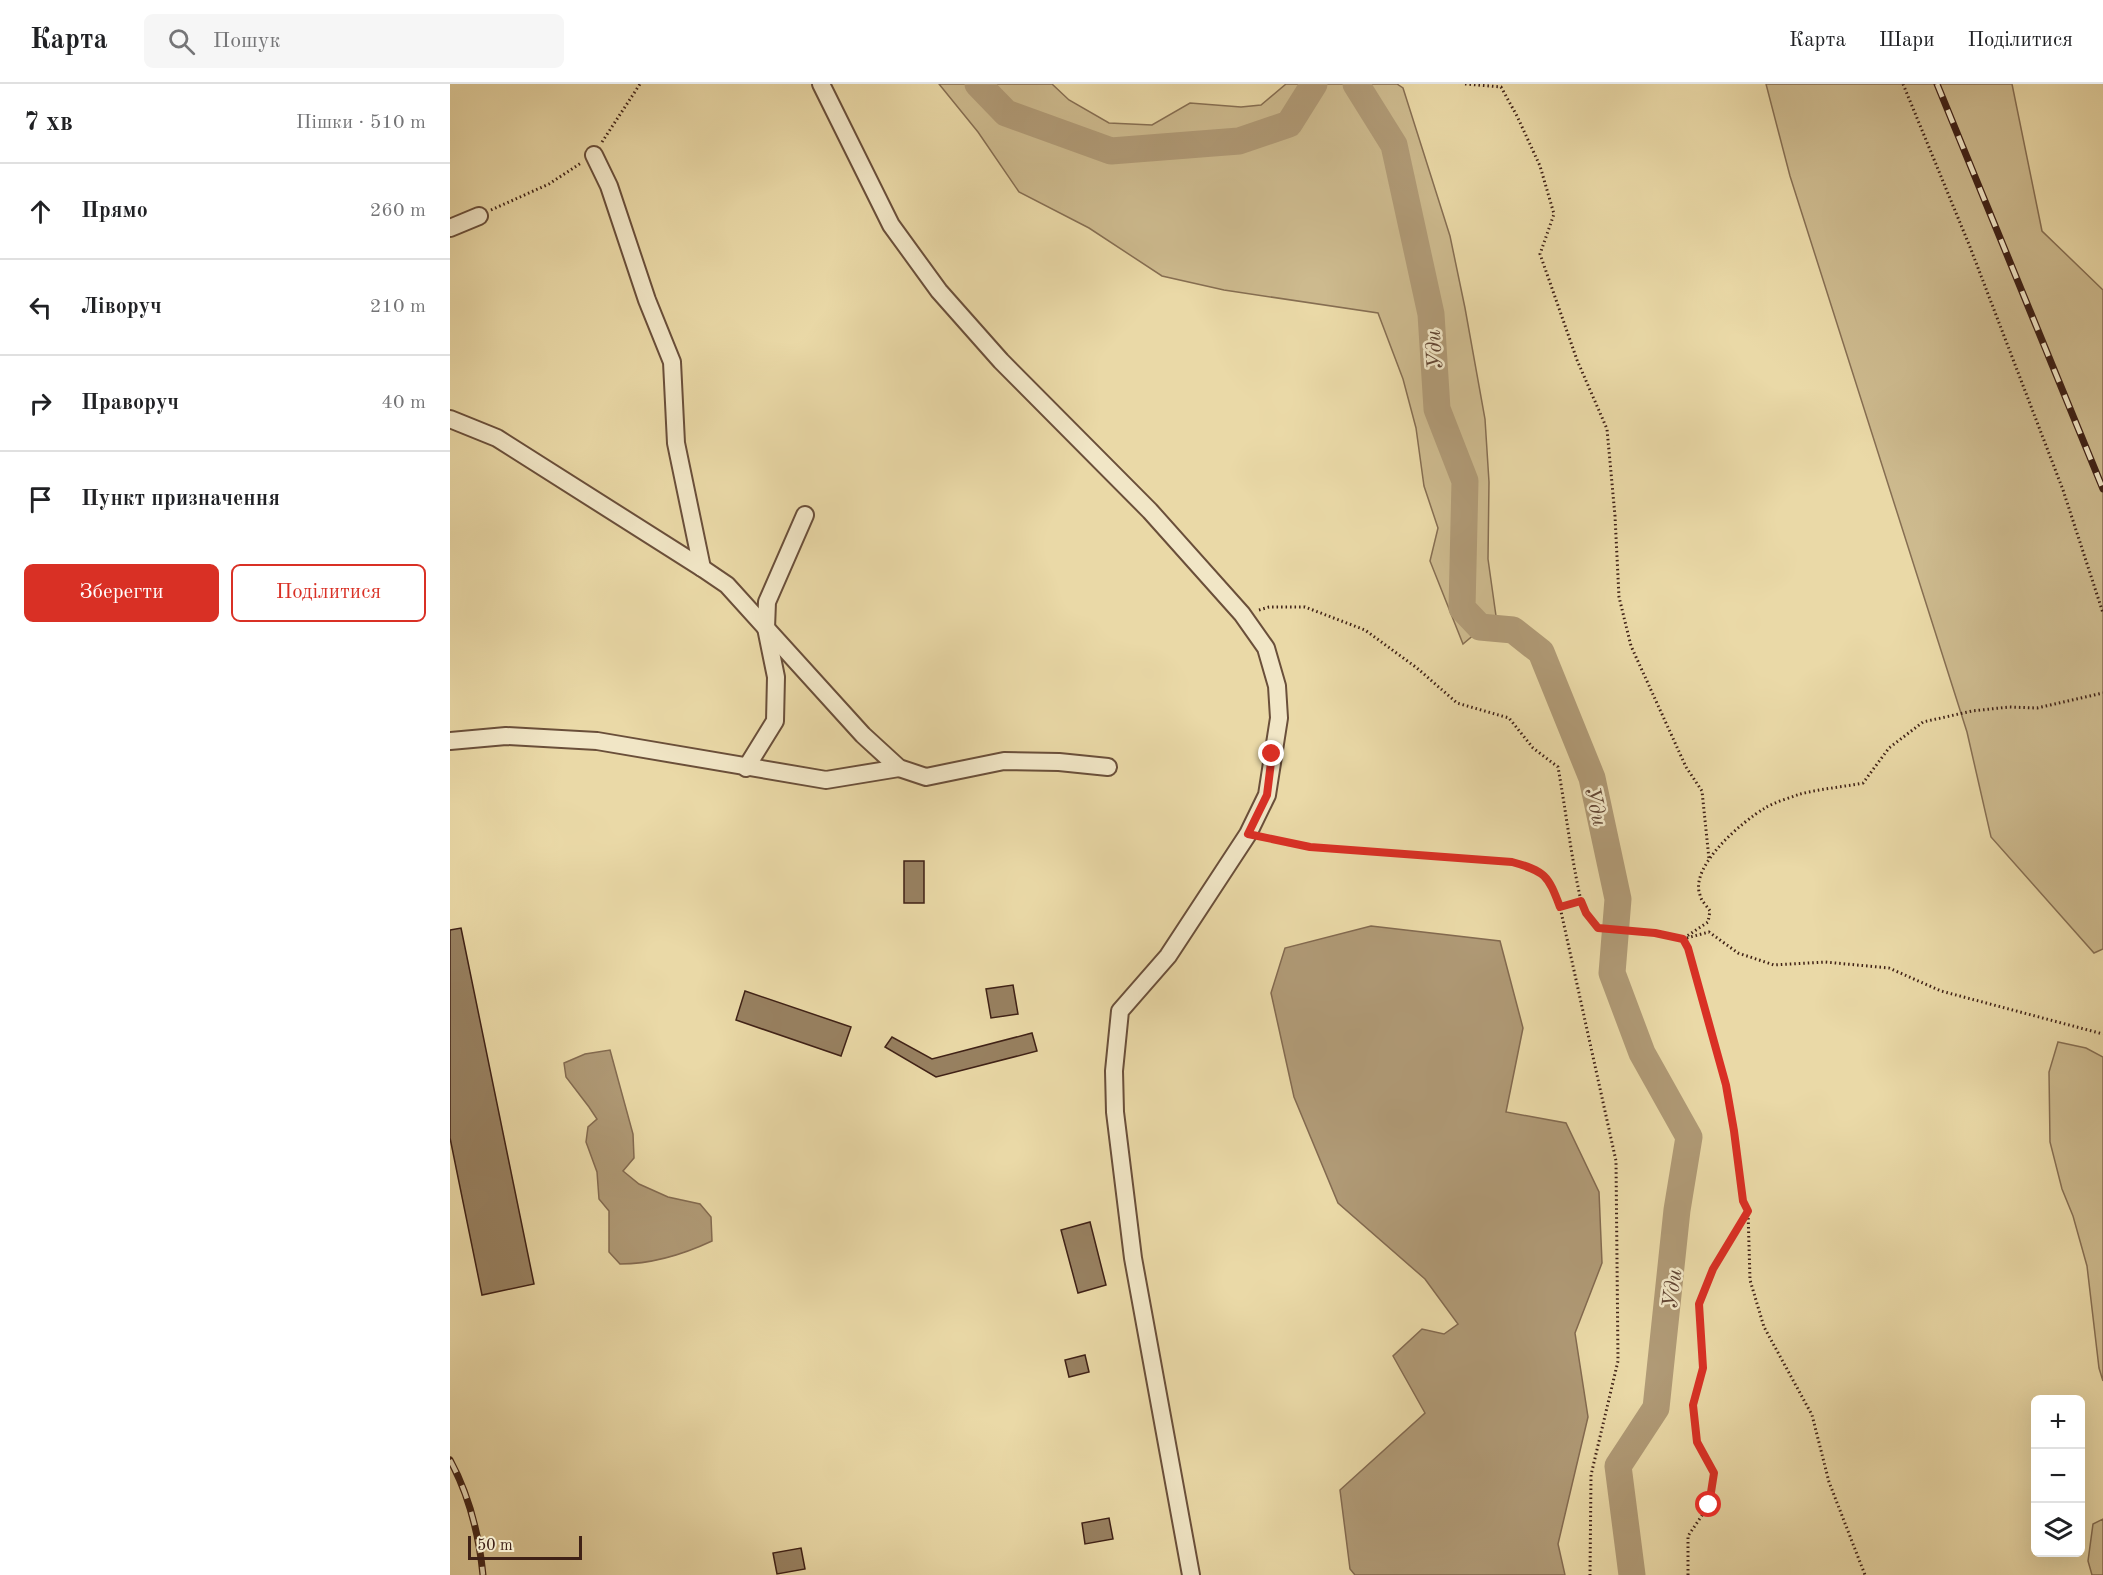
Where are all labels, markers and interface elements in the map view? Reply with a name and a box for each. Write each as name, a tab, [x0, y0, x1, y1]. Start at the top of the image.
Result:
search box	[144, 14, 564, 68]
icon: search	[165, 25, 198, 58]
text: Карта	[30, 27, 108, 55]
text: Пошук	[213, 30, 281, 52]
text: Карта	[1789, 30, 1846, 51]
text: Шари	[1879, 30, 1934, 51]
text: Поділитися	[1967, 30, 2073, 51]
text: 7 хв	[24, 110, 73, 136]
text: Пішки · 510 m	[296, 113, 426, 133]
icon: ahead	[24, 195, 57, 228]
text: Прямо	[81, 200, 148, 222]
text: 260 m	[370, 201, 426, 221]
icon: left	[24, 291, 57, 324]
text: Ліворуч	[81, 296, 162, 318]
text: 210 m	[370, 297, 426, 317]
water label: Уди	[1423, 328, 1447, 371]
icon: right	[24, 387, 57, 420]
text: Праворуч	[81, 392, 179, 414]
text: 40 m	[381, 393, 426, 413]
icon: arrive	[24, 483, 57, 516]
text: Пункт призначення	[81, 488, 280, 510]
button: Зберегти	[24, 564, 219, 622]
button: Поділитися	[231, 564, 426, 622]
route end	[1258, 740, 1284, 766]
water label: Уди	[1580, 784, 1610, 829]
water label: Уди	[1660, 1267, 1686, 1311]
map controls	[2031, 1395, 2085, 1557]
button: +	[2031, 1395, 2085, 1449]
button: −	[2031, 1449, 2085, 1503]
route start	[1695, 1491, 1721, 1517]
button: layers	[2031, 1503, 2085, 1557]
scale bar	[468, 1533, 582, 1560]
text: 50 m	[477, 1538, 513, 1554]

